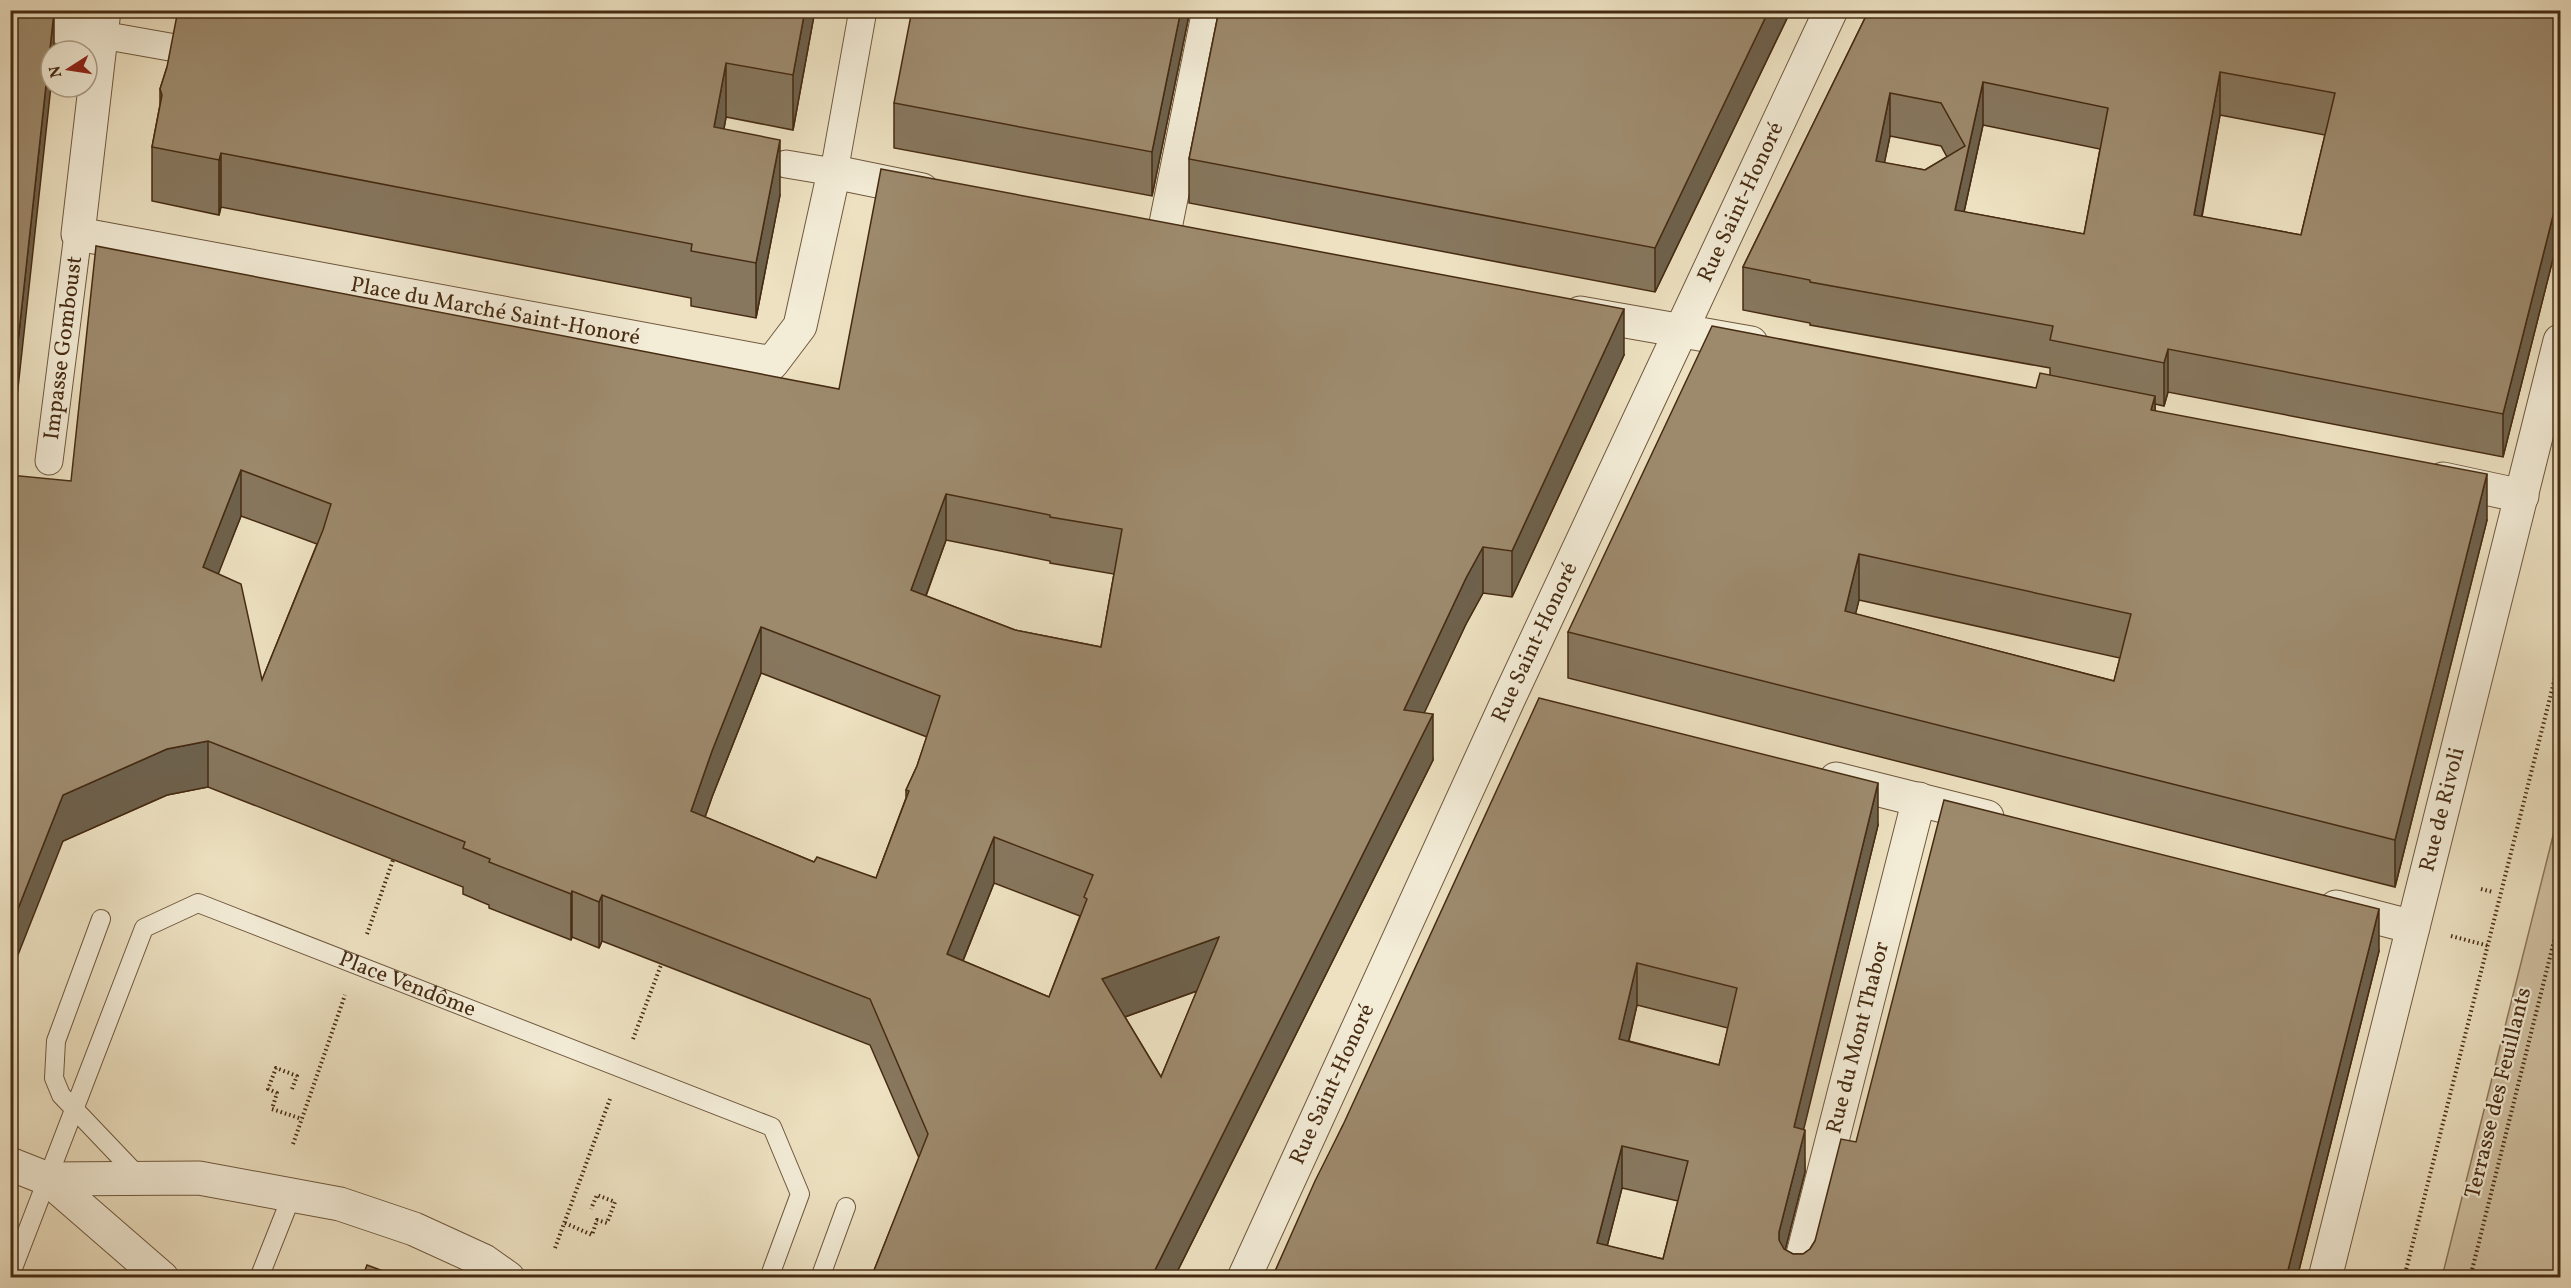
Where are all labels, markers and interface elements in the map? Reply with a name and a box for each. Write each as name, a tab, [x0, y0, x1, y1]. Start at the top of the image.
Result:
north arrow	[39, 39, 99, 99]
text: N	[44, 63, 68, 80]
street label: Rue Saint-Honoré	[1690, 117, 1792, 288]
street label: Impasse Gomboust	[36, 254, 91, 442]
street label: Place du Marché Saint-Honoré	[348, 269, 643, 354]
street label: Rue Saint-Honoré	[1484, 557, 1586, 728]
street label: Rue de Rivoli	[2412, 744, 2473, 875]
street label: Rue du Mont Thabor	[1819, 938, 1898, 1137]
street label: Place Vendôme	[334, 944, 480, 1025]
street label: Terrasse des Feuillants	[2458, 984, 2540, 1202]
street label: Rue Saint-Honoré	[1282, 999, 1383, 1170]

